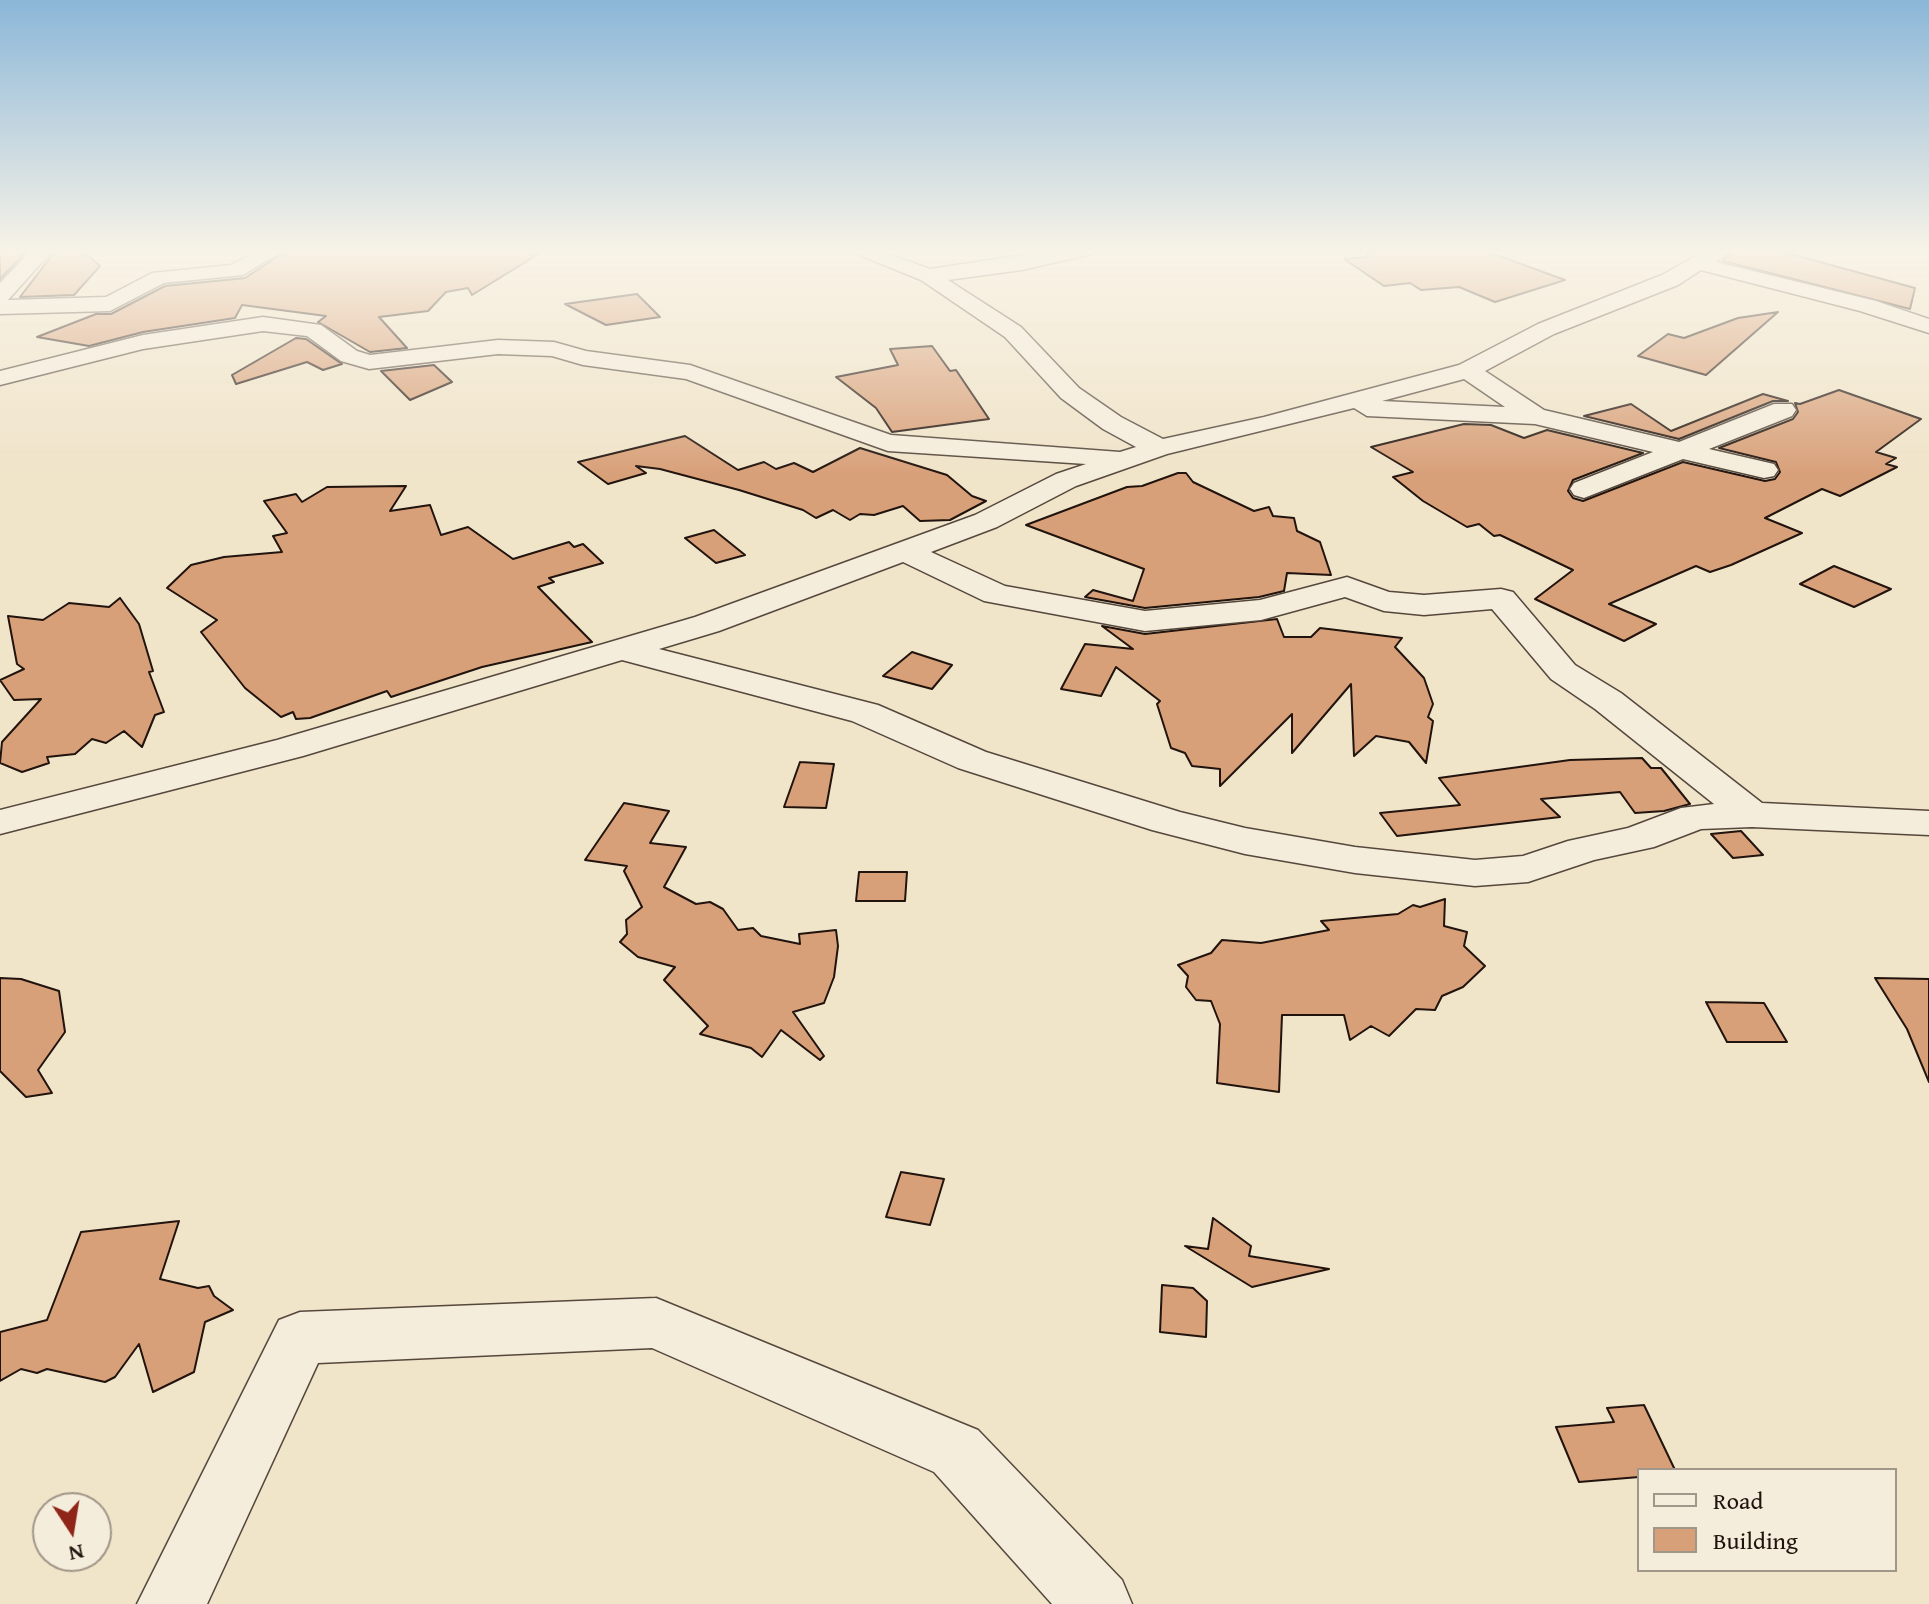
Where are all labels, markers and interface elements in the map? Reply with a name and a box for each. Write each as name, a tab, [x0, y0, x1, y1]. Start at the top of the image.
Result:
legend	[1637, 1468, 1897, 1572]
text: Road	[1713, 1483, 1763, 1518]
north arrow	[32, 1492, 112, 1572]
text: Building	[1713, 1523, 1798, 1558]
text: N	[66, 1536, 87, 1571]

